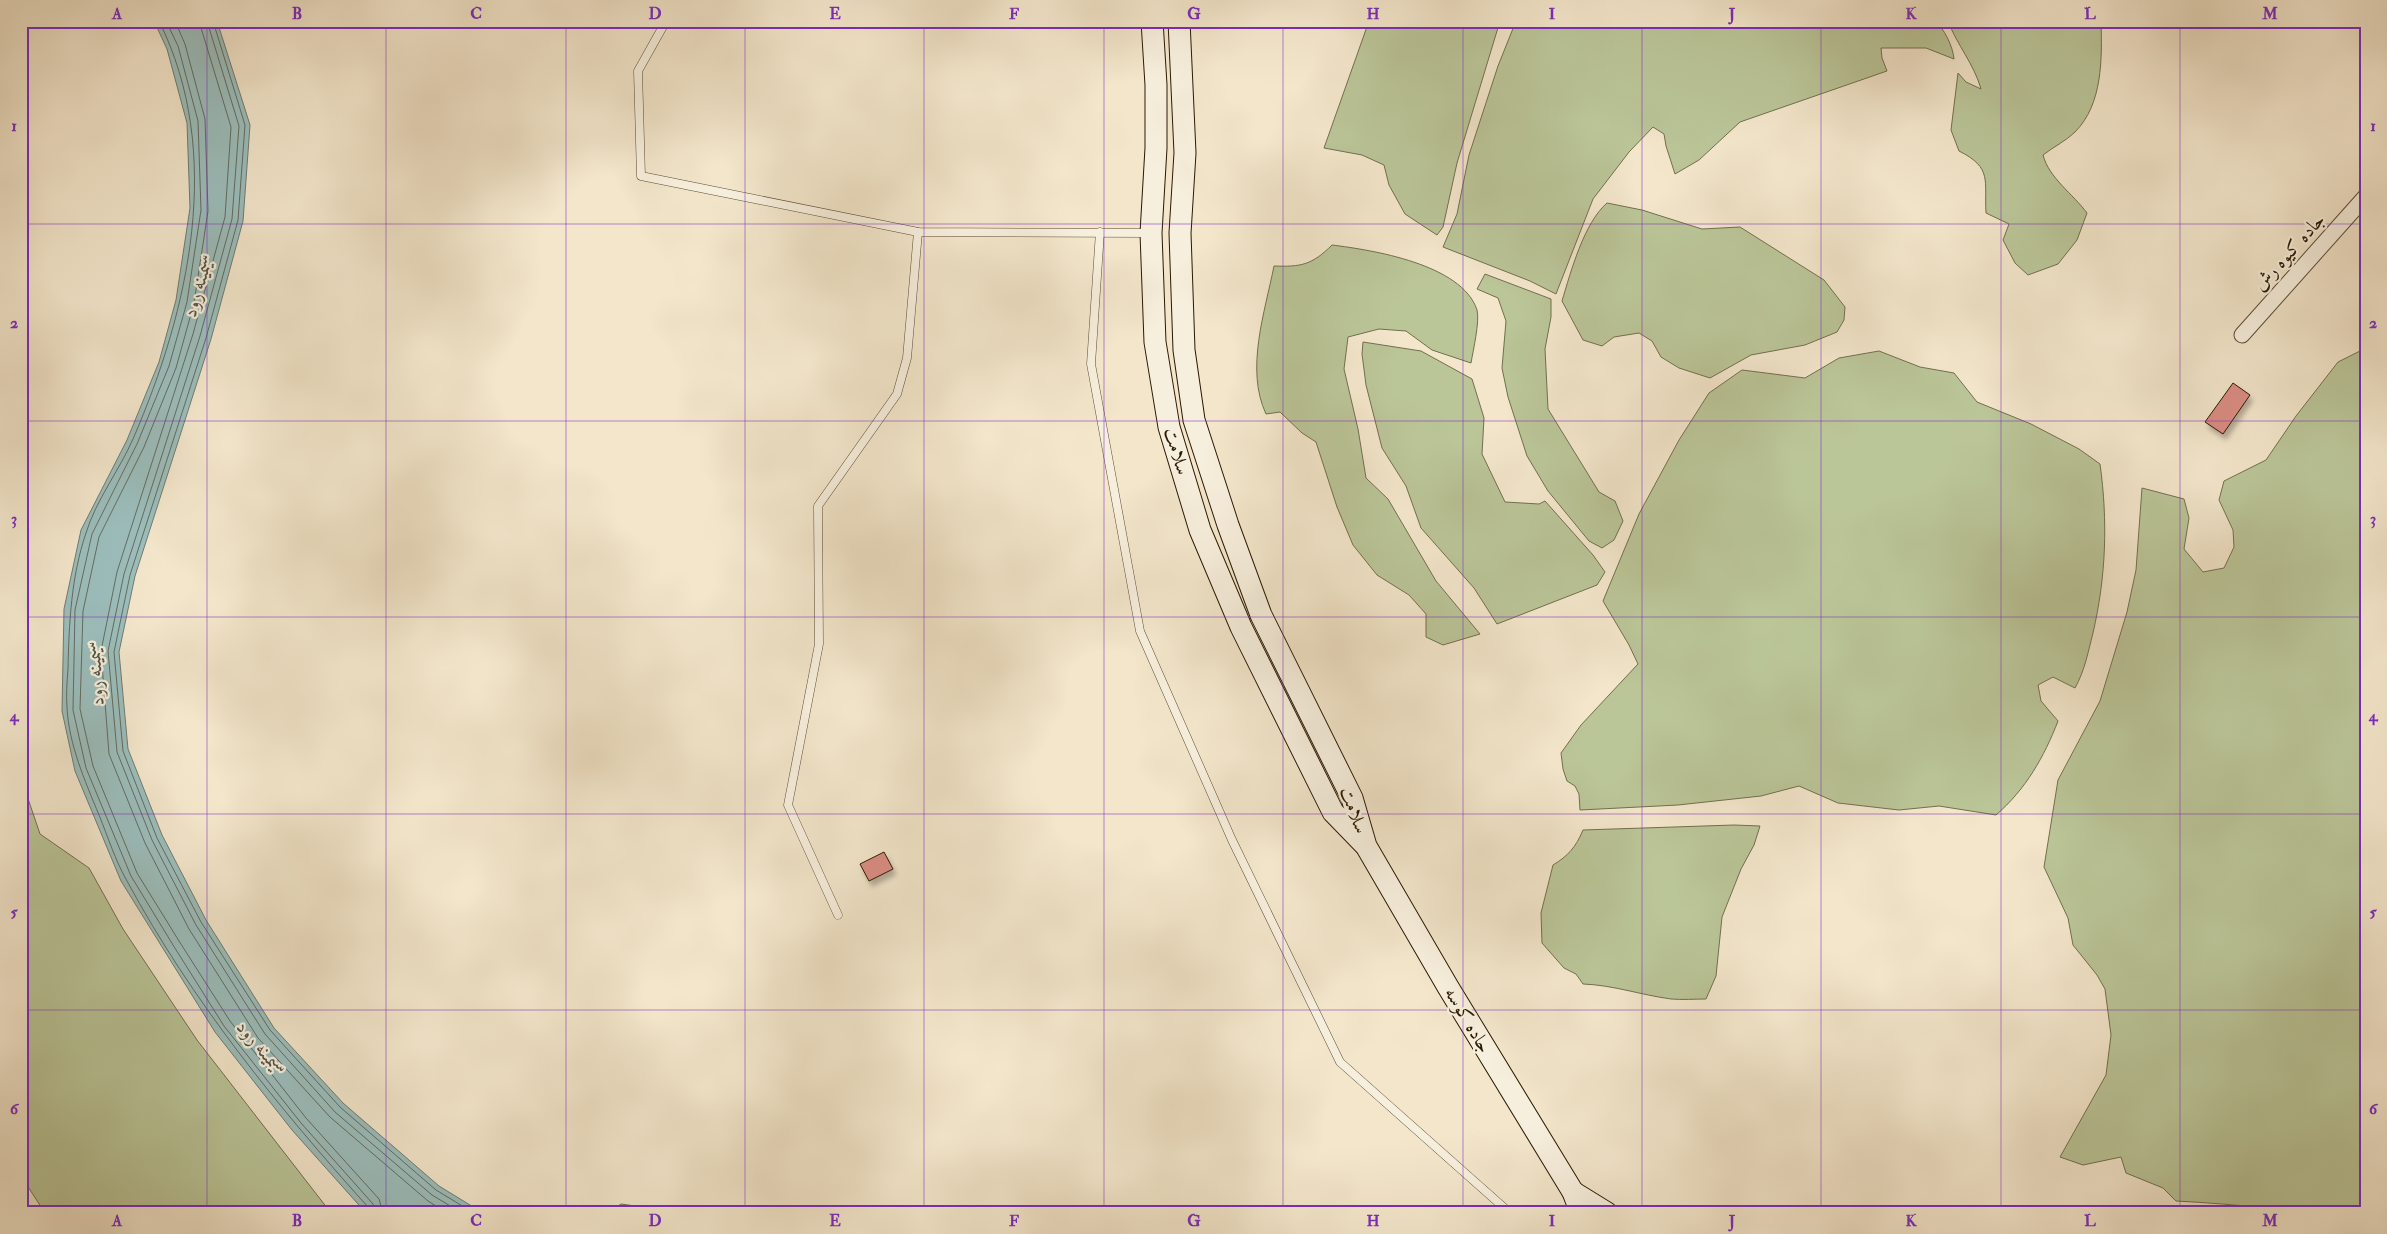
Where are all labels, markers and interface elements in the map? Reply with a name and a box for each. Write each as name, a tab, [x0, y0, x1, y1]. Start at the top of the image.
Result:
text: A	[111, 4, 123, 24]
text: B	[292, 4, 302, 24]
text: C	[470, 4, 482, 24]
text: D	[648, 4, 662, 24]
text: E	[829, 4, 841, 24]
text: F	[1009, 4, 1019, 24]
text: G	[1187, 4, 1201, 24]
text: H	[1366, 4, 1380, 24]
text: I	[1549, 4, 1556, 24]
text: J	[1728, 4, 1736, 25]
text: K	[1905, 4, 1917, 24]
text: L	[2084, 4, 2096, 24]
text: M	[2261, 4, 2278, 24]
text: 1	[11, 116, 17, 136]
text: 1	[2370, 116, 2376, 136]
street label: جاده کیوه رش	[2248, 208, 2330, 296]
water label: سیمینه رود	[177, 250, 219, 320]
text: 2	[10, 313, 18, 333]
text: 2	[2369, 313, 2377, 333]
street label: سلامت	[1159, 425, 1195, 477]
text: 3	[11, 509, 17, 529]
text: 3	[2370, 509, 2376, 529]
water label: سیمینه رود	[80, 639, 110, 707]
text: 4	[9, 706, 20, 726]
text: 4	[2368, 706, 2379, 726]
street label: سلامت	[1334, 783, 1374, 837]
text: 5	[10, 902, 18, 922]
text: 5	[2369, 902, 2377, 922]
street label: جاده کوسه	[1439, 983, 1497, 1057]
water label: سیمینه رود	[231, 1015, 293, 1081]
text: 6	[10, 1099, 20, 1119]
text: 6	[2369, 1099, 2379, 1119]
text: A	[111, 1211, 123, 1231]
text: B	[292, 1211, 302, 1231]
text: C	[470, 1211, 482, 1231]
text: D	[648, 1211, 662, 1231]
text: E	[829, 1211, 841, 1231]
text: F	[1009, 1211, 1019, 1231]
text: G	[1187, 1211, 1201, 1231]
text: H	[1366, 1211, 1380, 1231]
text: I	[1549, 1211, 1556, 1231]
text: J	[1728, 1211, 1736, 1232]
text: K	[1905, 1211, 1917, 1231]
text: L	[2084, 1211, 2096, 1231]
text: M	[2261, 1211, 2278, 1231]

